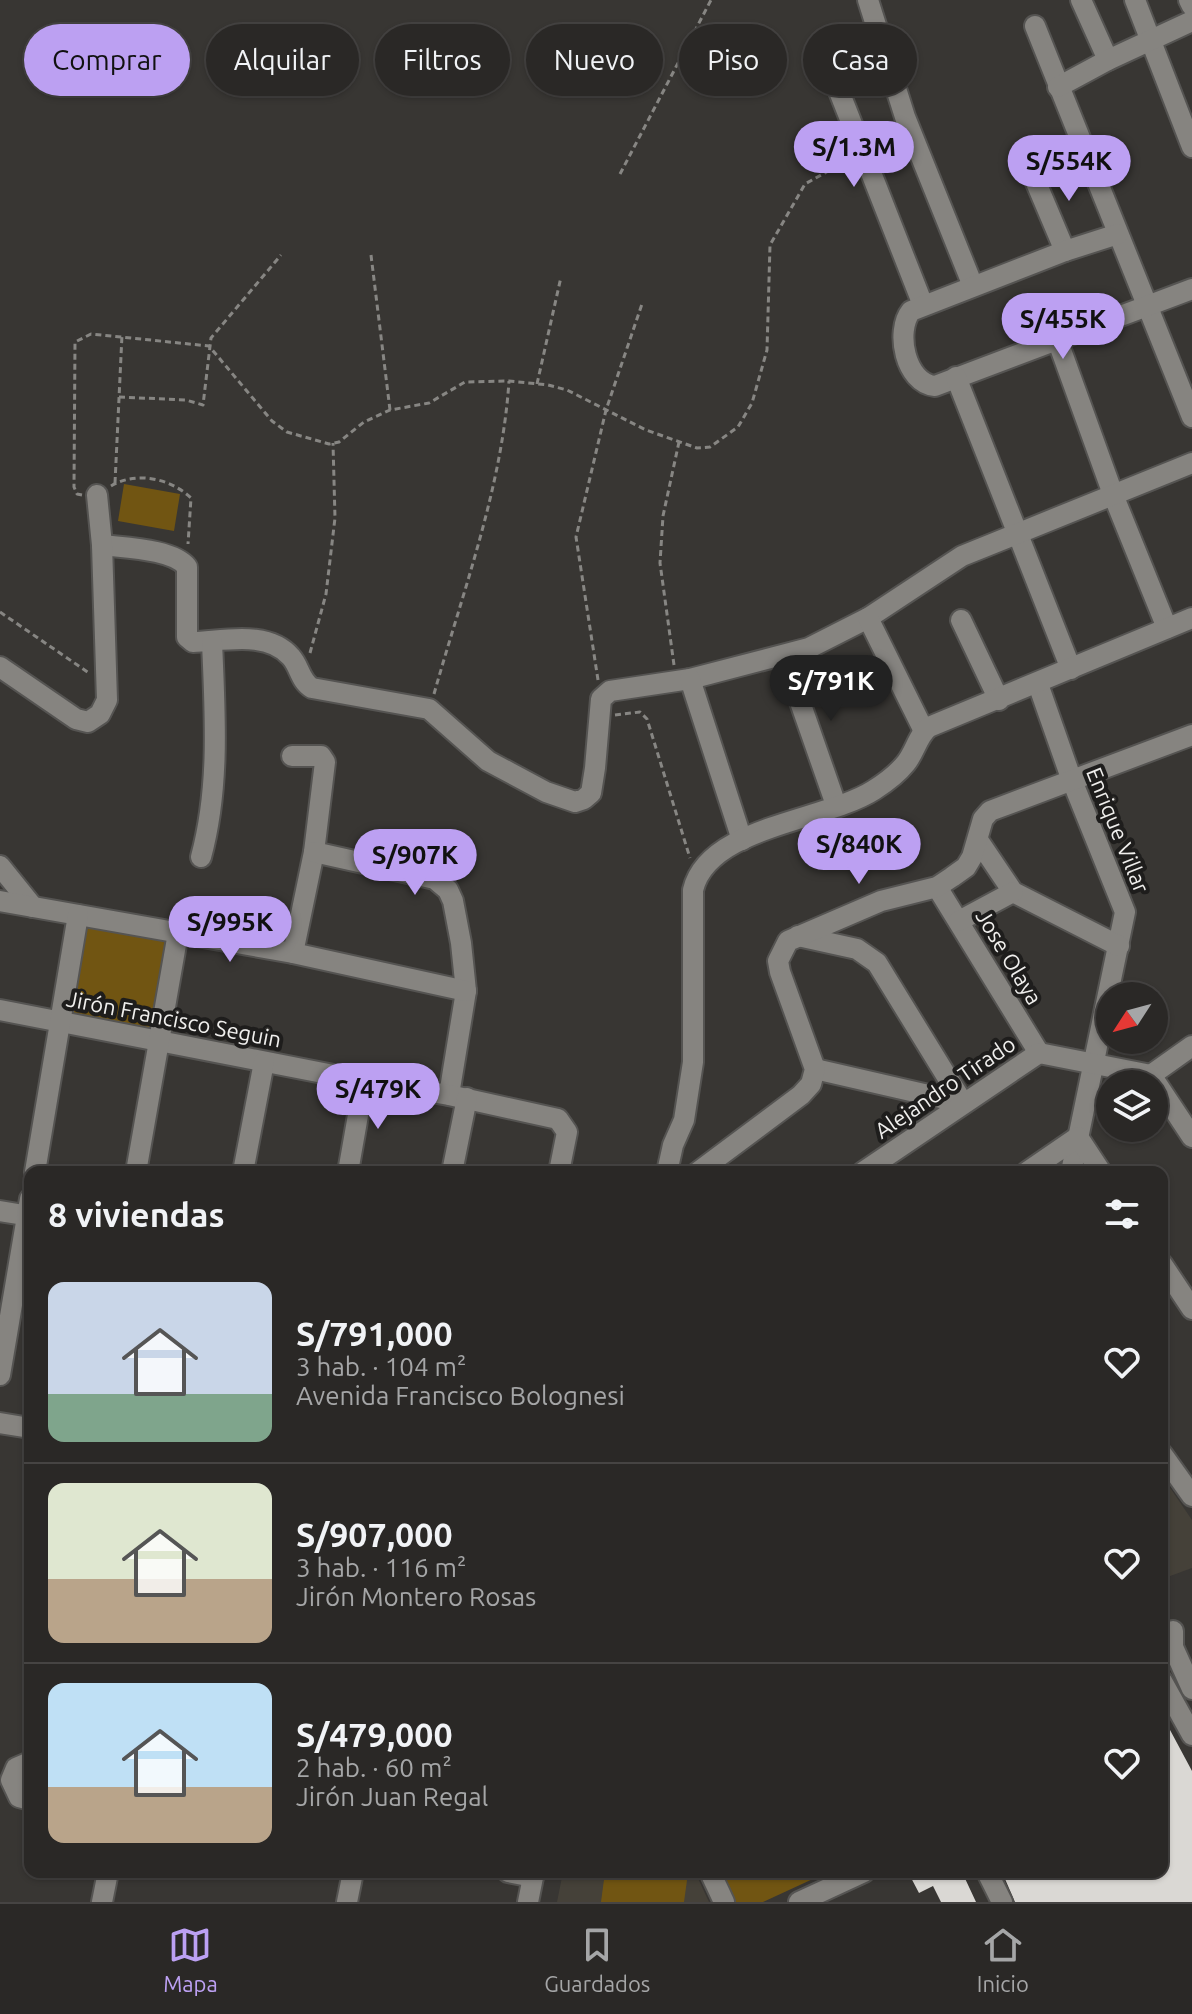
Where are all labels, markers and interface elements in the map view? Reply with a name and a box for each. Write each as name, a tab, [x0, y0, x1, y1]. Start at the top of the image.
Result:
chip: Comprar	[24, 24, 190, 96]
chip: Alquilar	[206, 24, 359, 96]
chip: Filtros	[375, 24, 510, 96]
chip: Nuevo	[526, 24, 663, 96]
chip: Piso	[679, 24, 787, 96]
chip: Casa	[803, 24, 917, 96]
pin: S/1.3M	[789, 121, 919, 189]
text: S/1.3M	[812, 132, 896, 161]
pin: S/554K	[1004, 135, 1134, 203]
text: S/554K	[1026, 146, 1112, 175]
pin: S/455K	[998, 293, 1128, 361]
text: S/455K	[1020, 304, 1106, 333]
pin: S/791K	[766, 655, 896, 723]
text: S/791K	[788, 666, 874, 695]
street label: Enrique Villar	[1082, 764, 1155, 897]
pin: S/840K	[794, 818, 924, 886]
pin: S/907K	[350, 829, 480, 897]
text: S/840K	[816, 829, 902, 858]
text: S/907K	[372, 840, 458, 869]
pin: S/995K	[165, 896, 295, 964]
street label: Jose Olaya	[971, 905, 1048, 1009]
text: S/995K	[187, 907, 273, 936]
north arrow	[1096, 982, 1168, 1054]
map controls	[1096, 982, 1168, 1142]
street label: Jirón Francisco Seguin	[65, 985, 284, 1052]
street label: Alejandro Tirado	[870, 1030, 1020, 1143]
pin: S/479K	[313, 1063, 443, 1131]
button: layers	[1096, 1070, 1168, 1142]
text: S/479K	[335, 1074, 421, 1103]
icon: filters	[1100, 1192, 1144, 1236]
text: 8 viviendas	[48, 1195, 224, 1233]
icon: home	[112, 1314, 208, 1410]
text: S/791,000	[296, 1314, 453, 1352]
icon: heart	[1100, 1340, 1144, 1384]
text: 3 hab. · 104 m²	[296, 1352, 466, 1381]
text: Avenida Francisco Bolognesi	[296, 1381, 625, 1410]
icon: home	[112, 1515, 208, 1611]
text: S/907,000	[296, 1515, 453, 1553]
icon: heart	[1100, 1541, 1144, 1585]
text: 3 hab. · 116 m²	[296, 1553, 466, 1582]
text: Jirón Montero Rosas	[296, 1582, 536, 1611]
icon: home	[112, 1715, 208, 1811]
text: S/479,000	[296, 1715, 453, 1753]
icon: heart	[1100, 1741, 1144, 1785]
text: 2 hab. · 60 m²	[296, 1753, 452, 1782]
text: Jirón Juan Regal	[296, 1782, 488, 1811]
tab: Mapa	[163, 1923, 218, 1996]
tab: Guardados	[544, 1923, 650, 1996]
tab: Inicio	[977, 1923, 1029, 1996]

